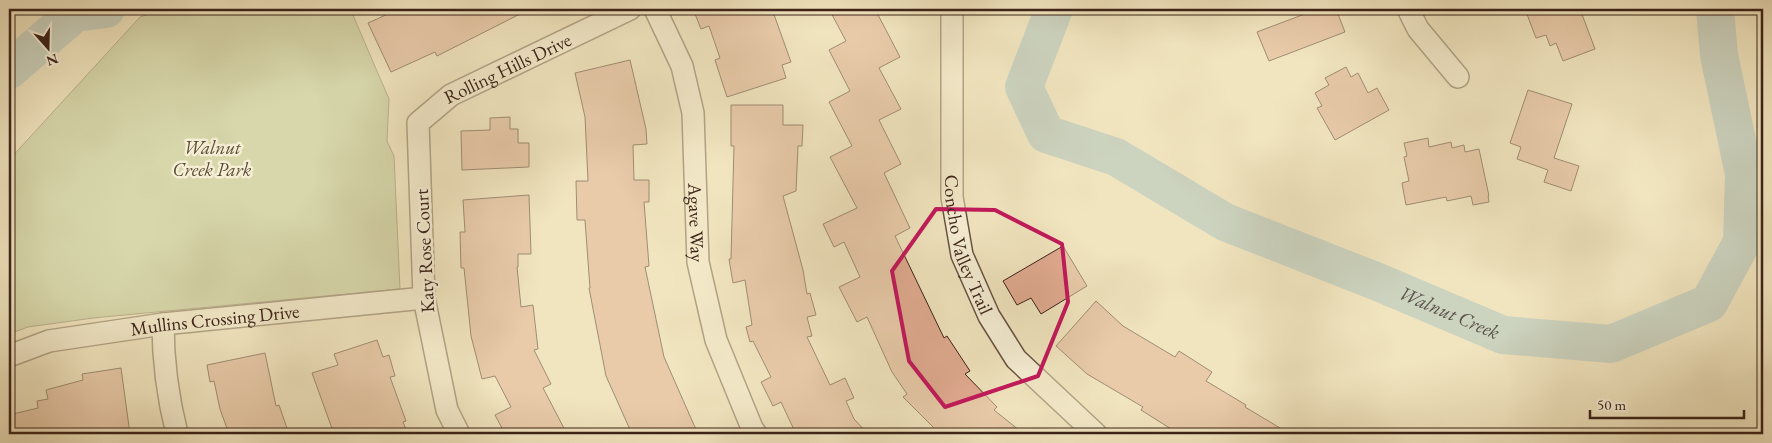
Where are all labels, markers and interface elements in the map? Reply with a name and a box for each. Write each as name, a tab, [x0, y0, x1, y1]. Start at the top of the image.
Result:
north arrow	[22, 22, 72, 72]
street label: Rolling Hills Drive	[440, 27, 575, 110]
text: N	[43, 50, 61, 71]
park label: Walnut Creek Park	[173, 135, 252, 182]
street label: Concho Valley Trail	[939, 175, 999, 319]
street label: Agave Way	[682, 182, 710, 263]
street label: Katy Rose Court	[409, 188, 440, 314]
water label: Walnut Creek	[1395, 279, 1504, 345]
street label: Mullins Crossing Drive	[129, 298, 301, 342]
scale bar	[1590, 388, 1743, 420]
text: 50 m	[1597, 395, 1626, 414]

